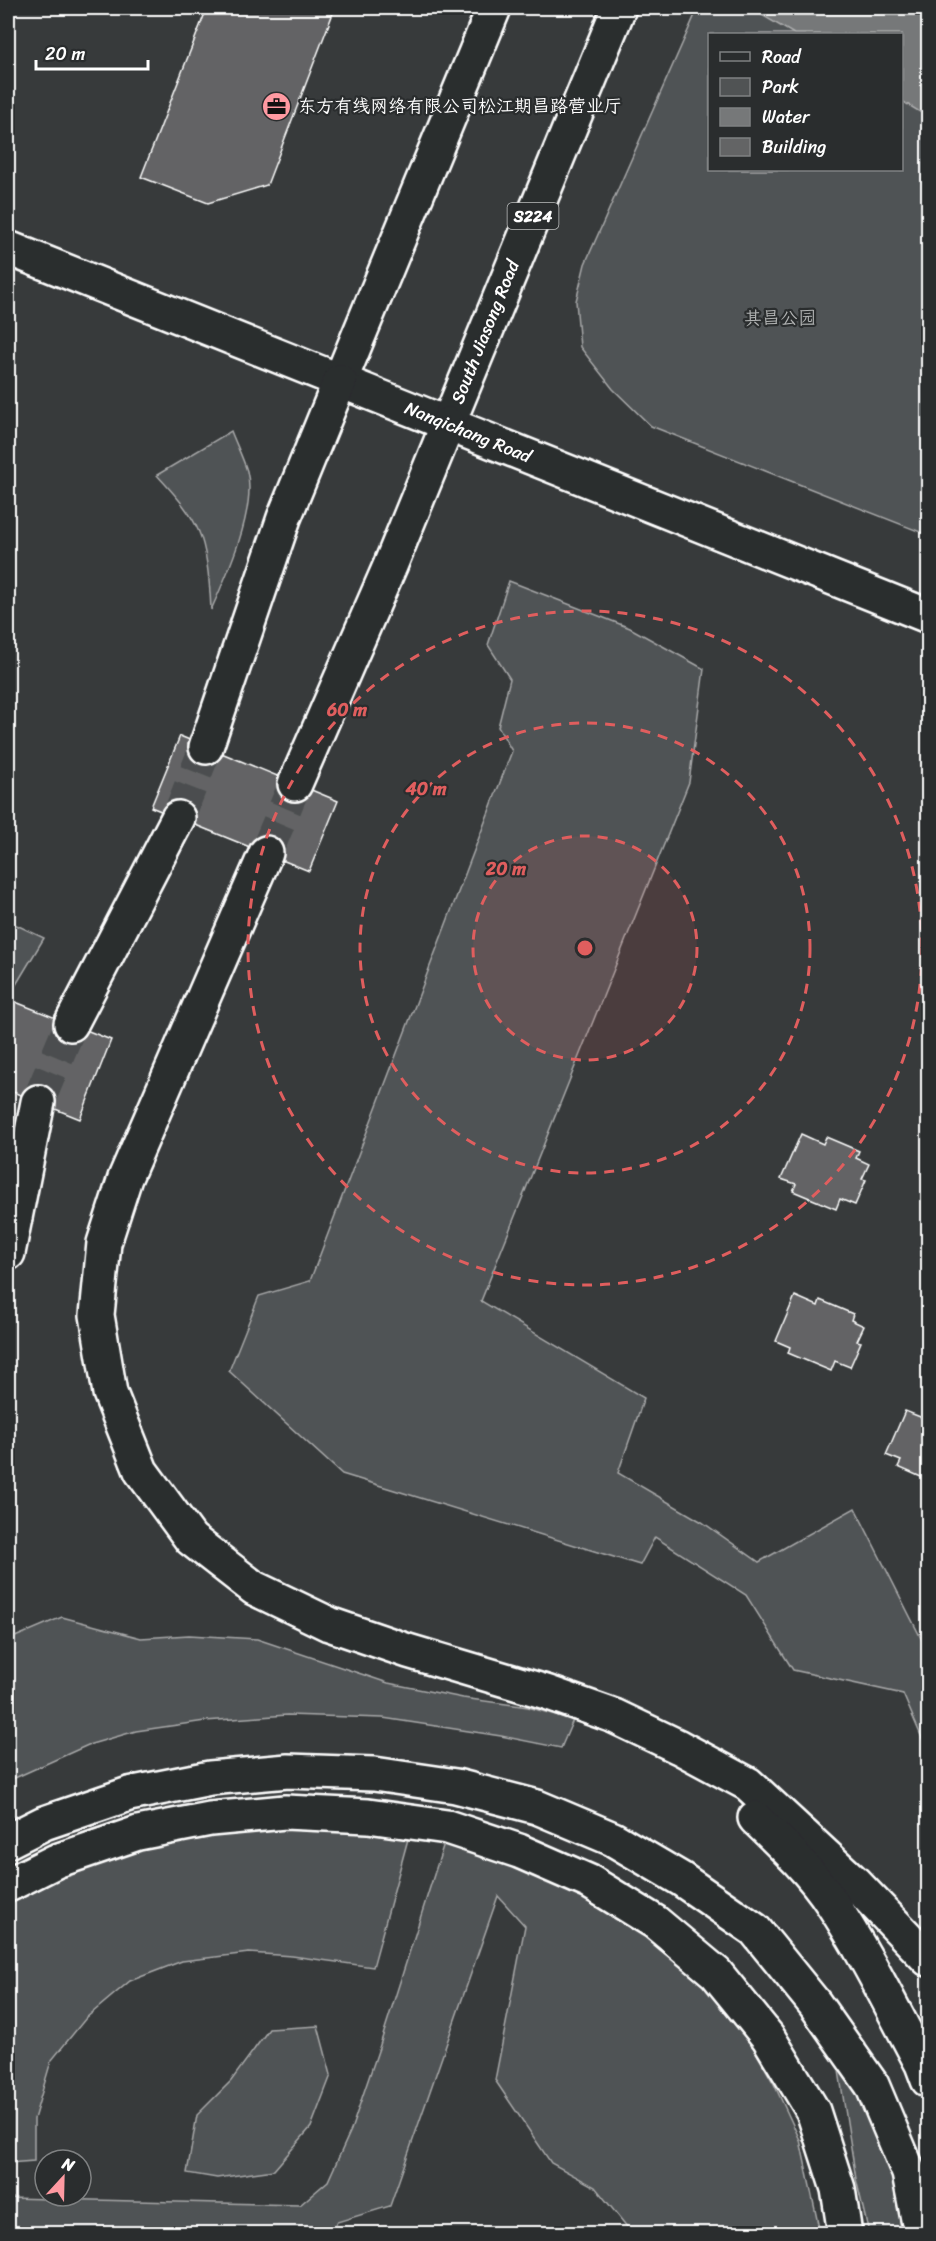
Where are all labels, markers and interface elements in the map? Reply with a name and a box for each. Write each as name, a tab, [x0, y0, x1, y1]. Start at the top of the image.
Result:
scale bar	[36, 33, 148, 71]
legend	[708, 33, 903, 171]
text: 20 m	[45, 38, 85, 70]
text: Road	[762, 41, 802, 73]
text: Park	[762, 71, 799, 103]
office icon: 东方有线网络有限公司松江期昌路营业厅	[261, 90, 293, 122]
place label: 东方有线网络有限公司松江期昌路营业厅	[298, 90, 622, 122]
text: Water	[762, 101, 811, 133]
text: Building	[762, 131, 826, 163]
road number: S224	[508, 203, 558, 229]
street label: South Jiasong Road	[442, 254, 529, 409]
park label: 其昌公园	[744, 302, 816, 334]
street label: Nanqichang Road	[400, 392, 538, 473]
text: 60 m	[326, 694, 367, 726]
text: 40 m	[404, 773, 447, 805]
text: 20 m	[485, 853, 526, 885]
centre of rings	[575, 938, 595, 958]
north arrow	[33, 2148, 93, 2208]
text: N	[57, 2149, 80, 2180]

